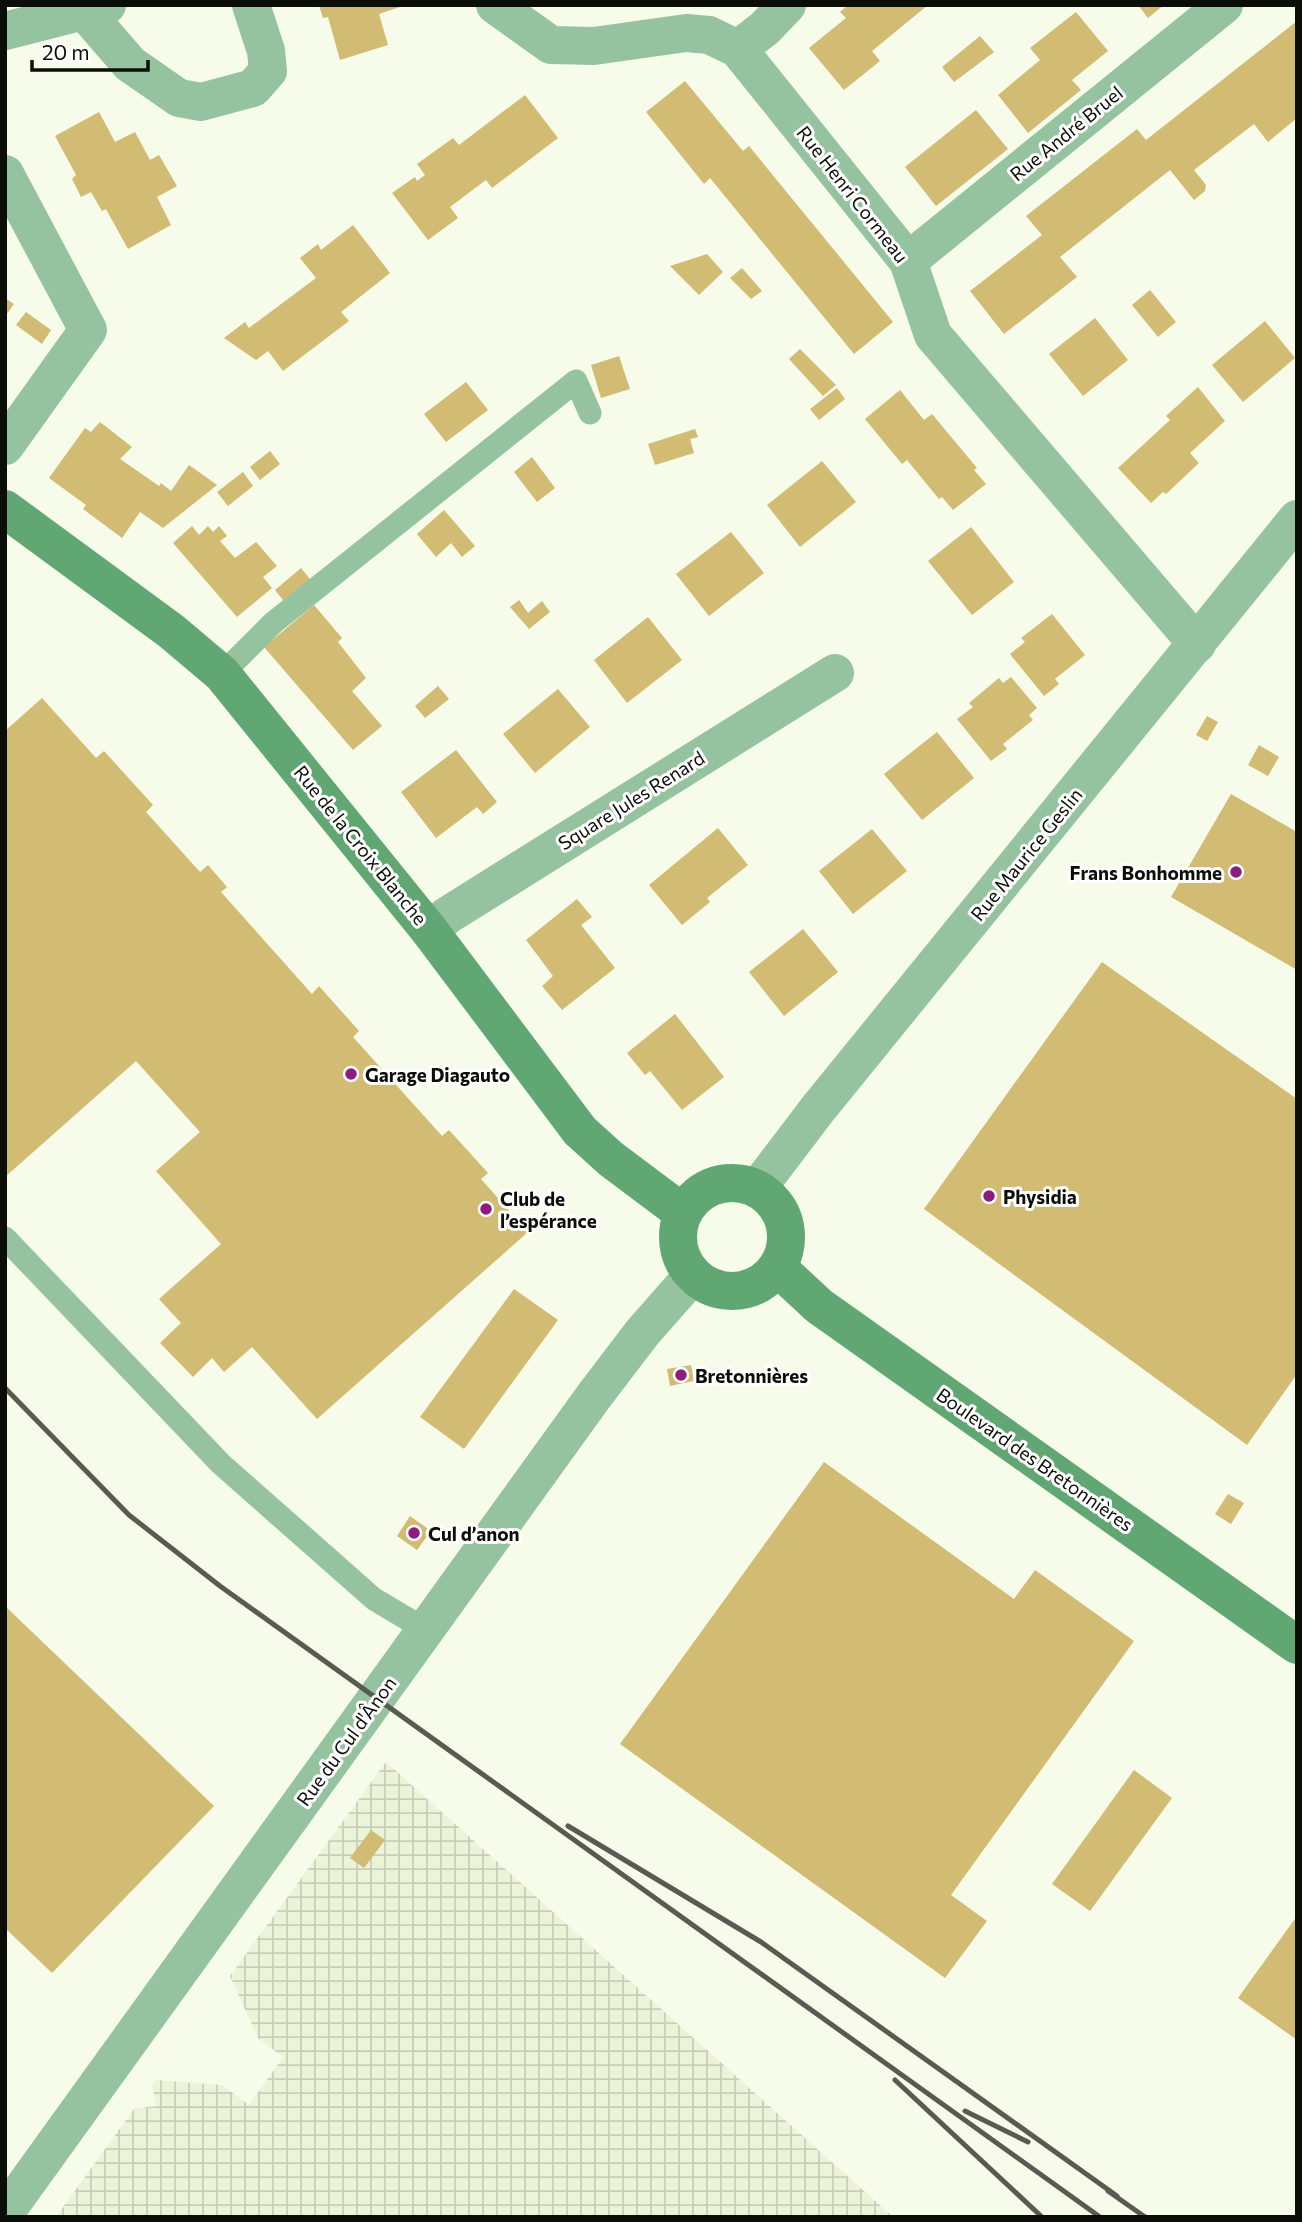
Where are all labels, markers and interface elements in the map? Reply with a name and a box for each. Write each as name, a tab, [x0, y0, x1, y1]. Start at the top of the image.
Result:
scale bar	[32, 28, 147, 72]
text: 20 m	[42, 39, 90, 64]
street label: Rue André Bruel	[1005, 81, 1127, 185]
street label: Rue Henri Cormeau	[792, 121, 914, 267]
street label: Square Jules Renard	[554, 746, 708, 854]
street label: Rue de la Croix Blanche	[290, 761, 432, 929]
street label: Rue Maurice Geslin	[965, 783, 1087, 925]
place label: Frans Bonhomme	[1070, 861, 1222, 884]
marker: Frans Bonhomme	[1228, 864, 1244, 880]
place label: Garage Diagauto	[365, 1063, 510, 1086]
marker: Garage Diagauto	[343, 1066, 359, 1082]
place label: Physidia	[1003, 1185, 1077, 1208]
place label: Club de l’espérance	[500, 1187, 597, 1232]
marker: Physidia	[981, 1188, 997, 1204]
marker: Club de l’espérance	[478, 1201, 494, 1217]
place label: Bretonnières	[695, 1364, 808, 1387]
marker: Bretonnières	[673, 1367, 689, 1383]
street label: Boulevard des Bretonnières	[932, 1382, 1138, 1536]
place label: Cul d’anon	[428, 1522, 520, 1545]
marker: Cul d’anon	[406, 1525, 422, 1541]
street label: Rue du Cul d'Ânon	[291, 1672, 401, 1810]

